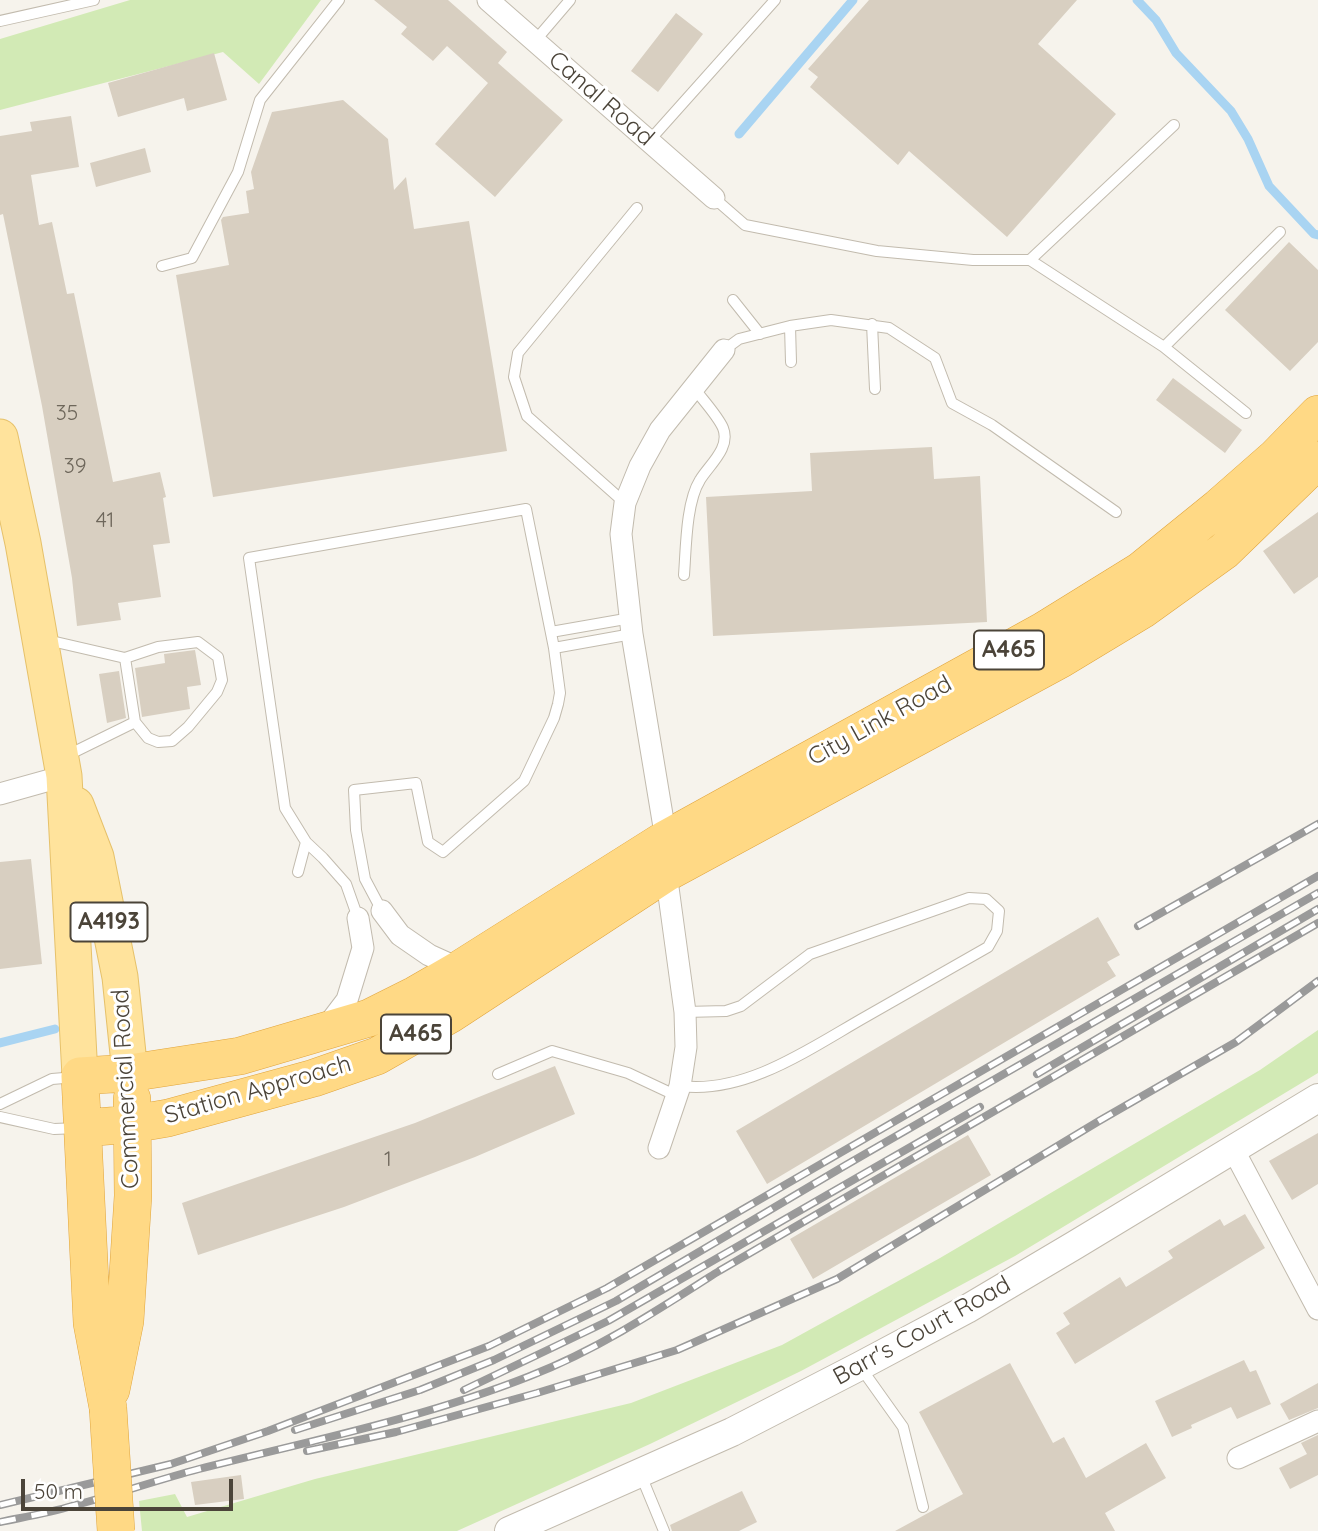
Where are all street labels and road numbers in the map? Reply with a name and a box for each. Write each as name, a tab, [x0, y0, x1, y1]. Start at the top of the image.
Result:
street label: Canal Road	[542, 45, 660, 153]
road number: A465	[974, 630, 1044, 670]
street label: City Link Road	[803, 670, 957, 772]
road number: A4193	[70, 903, 148, 942]
street label: Commercial Road	[106, 988, 146, 1190]
road number: A465	[381, 1015, 451, 1054]
street label: Station Approach	[161, 1050, 355, 1130]
street label: Barr's Court Road	[828, 1270, 1016, 1392]

